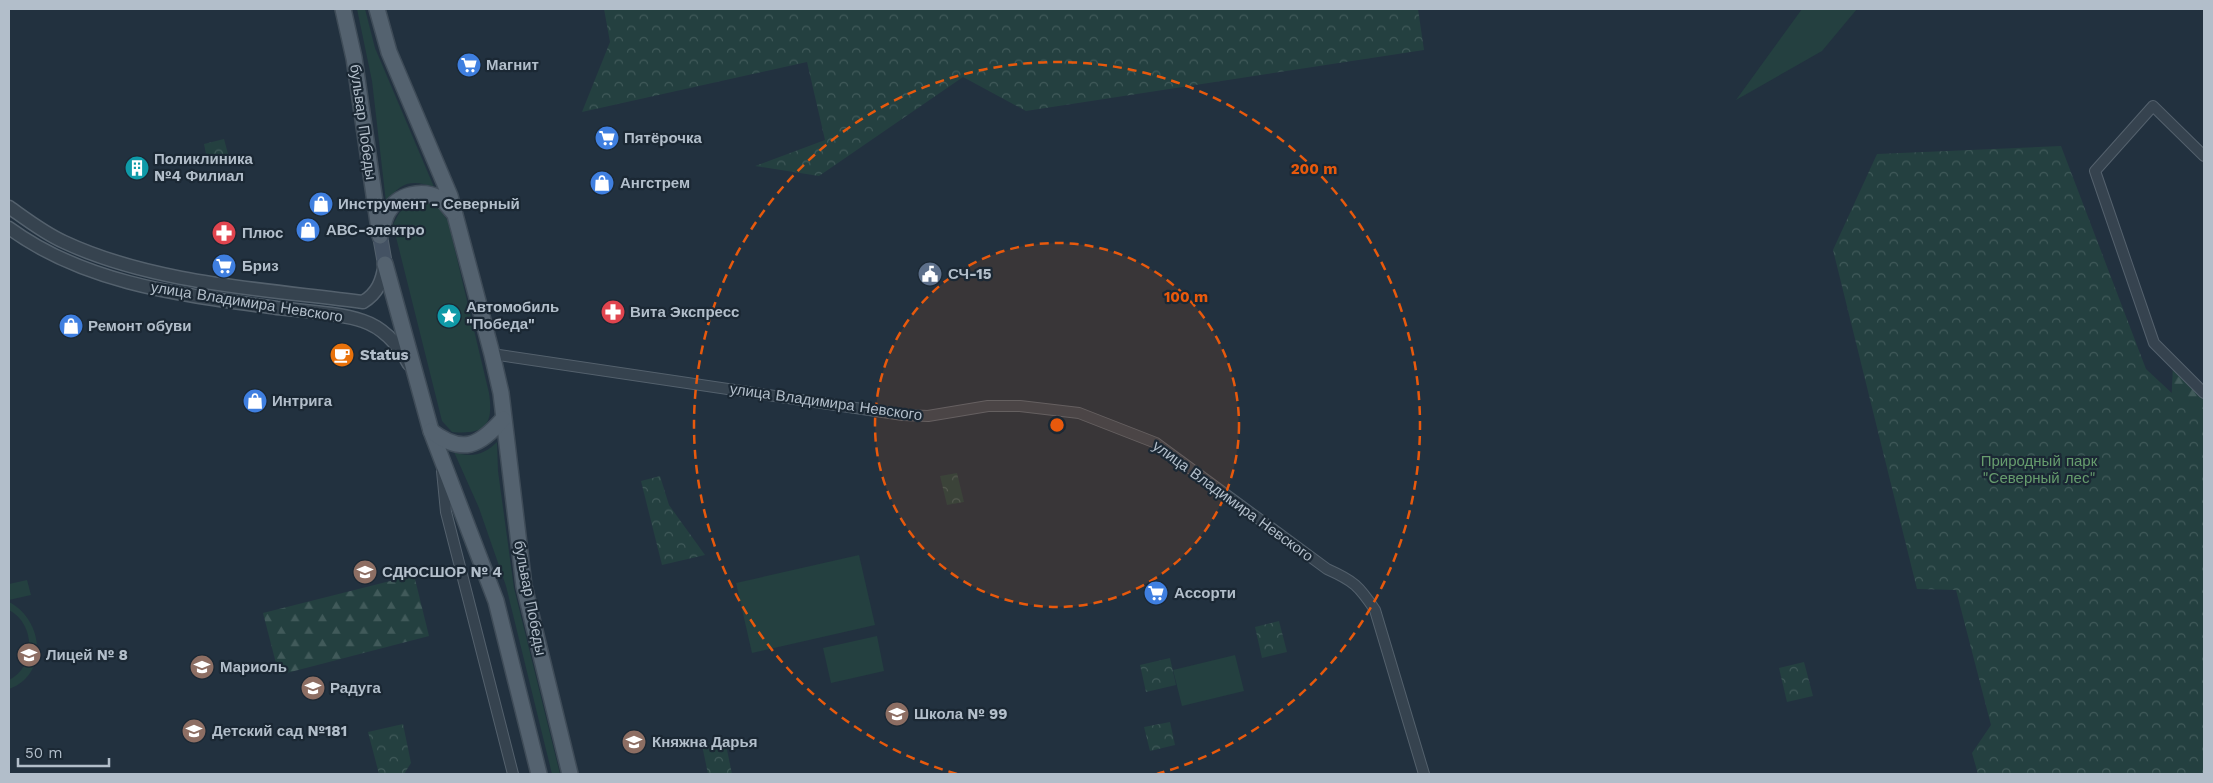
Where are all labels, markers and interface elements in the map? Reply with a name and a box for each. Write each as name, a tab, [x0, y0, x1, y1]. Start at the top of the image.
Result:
supermarket icon: Магнит	[456, 52, 482, 78]
place label: Магнит	[486, 56, 539, 74]
street label: бульвар Победы	[346, 63, 380, 181]
supermarket icon: Пятёрочка	[594, 125, 620, 151]
place label: Пятёрочка	[624, 129, 702, 147]
place label: Поликлиника №4 Филиал	[154, 150, 254, 185]
building icon: Поликлиника №4 Филиал	[124, 155, 150, 181]
text: 200 m	[1291, 160, 1337, 178]
shop icon: Ангстрем	[589, 170, 615, 196]
place label: Ангстрем	[620, 174, 690, 192]
shop icon: Инструмент - Северный	[308, 191, 334, 217]
place label: Инструмент - Северный	[338, 195, 520, 213]
shop icon: АВС-электро	[295, 217, 321, 243]
pharmacy icon: Плюс	[211, 220, 237, 246]
place label: АВС-электро	[326, 221, 425, 239]
place label: Плюс	[242, 224, 283, 242]
supermarket icon: Бриз	[211, 253, 237, 279]
place label: Бриз	[242, 257, 279, 275]
public building icon: СЧ-15	[917, 261, 943, 287]
place label: СЧ-15	[948, 265, 992, 283]
street label: улица Владимира Невского	[150, 278, 344, 326]
text: 100 m	[1164, 288, 1208, 306]
place label: Автомобиль "Победа"	[466, 298, 559, 333]
pharmacy icon: Вита Экспресс	[600, 299, 626, 325]
place icon: Автомобиль "Победа"	[436, 303, 462, 329]
place label: Вита Экспресс	[630, 303, 739, 321]
shop icon: Ремонт обуви	[58, 313, 84, 339]
place label: Ремонт обуви	[88, 317, 192, 335]
cafe icon: Status	[329, 342, 355, 368]
place label: Status	[360, 346, 409, 364]
street label: улица Владимира Невского	[729, 380, 923, 424]
shop icon: Интрига	[242, 388, 268, 414]
place label: Интрига	[272, 392, 333, 410]
centre of rings	[1048, 416, 1066, 434]
street label: улица Владимира Невского	[1149, 437, 1317, 565]
park label: Природный парк "Северный лес"	[1981, 452, 2098, 487]
street label: бульвар Победы	[510, 539, 550, 657]
school or university icon: СДЮСШОР № 4	[352, 559, 378, 585]
place label: СДЮСШОР № 4	[382, 563, 502, 581]
supermarket icon: Ассорти	[1143, 580, 1169, 606]
place label: Ассорти	[1174, 584, 1236, 602]
school or university icon: Лицей № 8	[16, 642, 42, 668]
place label: Лицей № 8	[46, 646, 128, 664]
school or university icon: Мариоль	[189, 654, 215, 680]
place label: Мариоль	[220, 658, 287, 676]
school or university icon: Радуга	[300, 675, 326, 701]
place label: Радуга	[330, 679, 381, 697]
school or university icon: Школа № 99	[884, 701, 910, 727]
place label: Школа № 99	[914, 705, 1008, 723]
school or university icon: Детский сад №181	[181, 718, 207, 744]
place label: Детский сад №181	[212, 722, 347, 740]
school or university icon: Княжна Дарья	[621, 729, 647, 755]
place label: Княжна Дарья	[652, 733, 757, 751]
scale bar	[18, 736, 109, 768]
text: 50 m	[25, 744, 62, 762]

